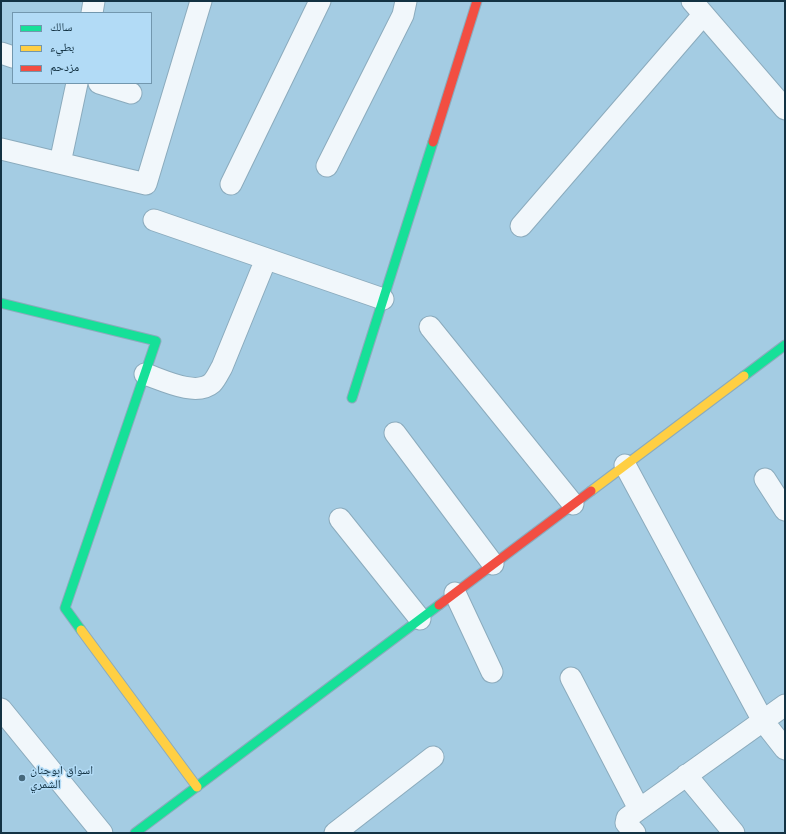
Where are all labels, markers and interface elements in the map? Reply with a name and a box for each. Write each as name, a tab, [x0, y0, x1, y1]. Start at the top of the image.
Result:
legend	[12, 12, 152, 84]
text: سالك	[50, 19, 72, 35]
text: بطيء	[50, 39, 74, 55]
text: مزدحم	[50, 59, 79, 75]
place label: اسواق ابوجنان الشمري	[30, 764, 93, 792]
marker: اسواق ابوجنان الشمري	[17, 773, 27, 783]

